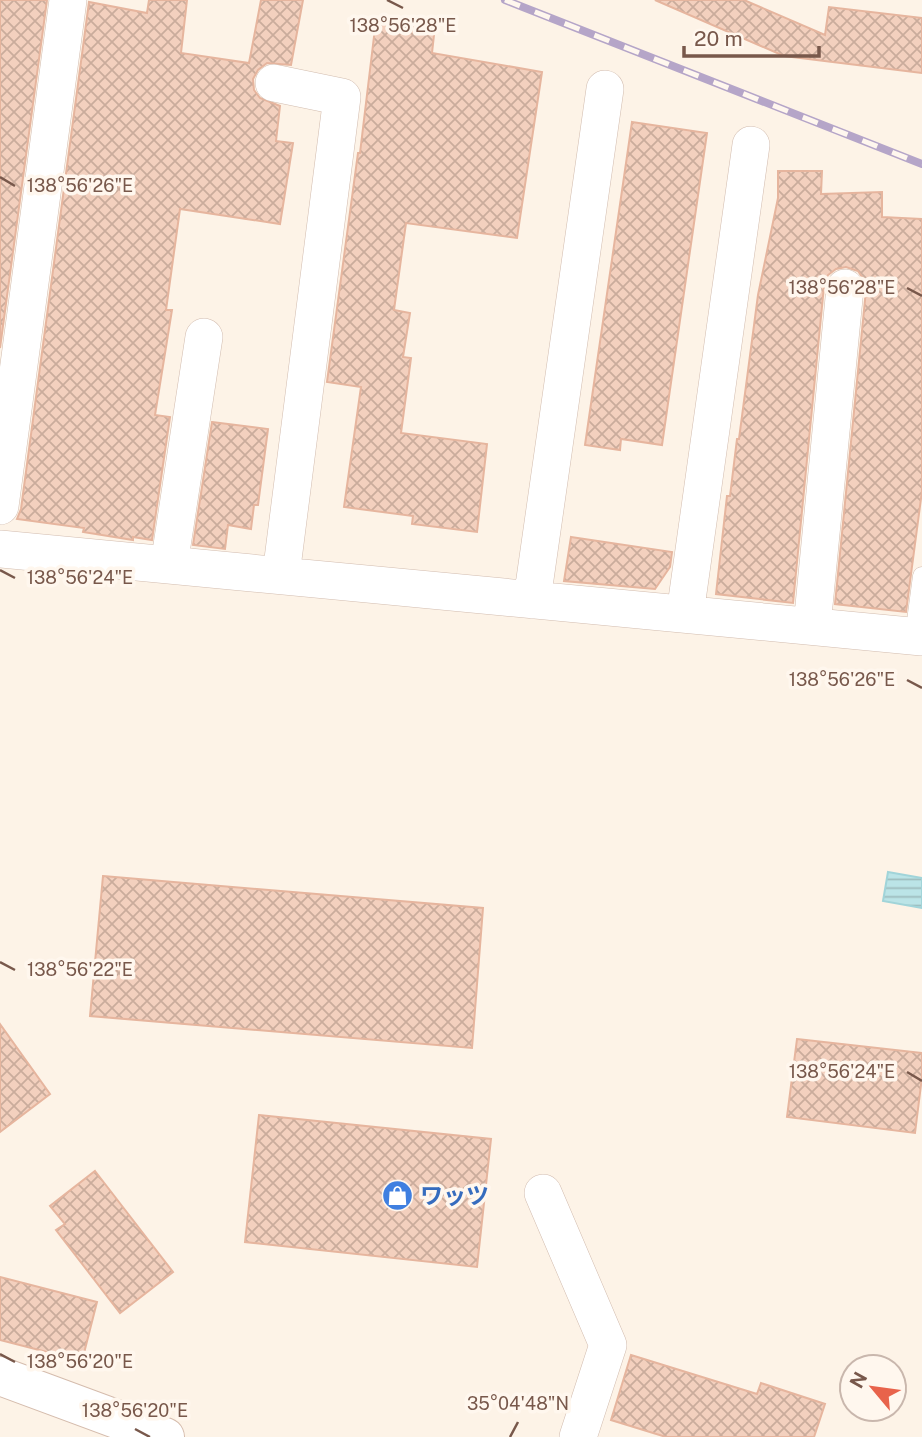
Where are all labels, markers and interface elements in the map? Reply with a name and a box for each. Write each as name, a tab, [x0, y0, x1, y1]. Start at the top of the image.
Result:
scale bar	[684, 14, 819, 58]
text: 138°56'28"E	[350, 15, 456, 36]
text: 20 m	[694, 26, 743, 51]
text: 138°56'26"E	[27, 175, 133, 196]
text: 138°56'28"E	[789, 277, 895, 298]
text: 138°56'24"E	[27, 567, 133, 588]
text: 138°56'26"E	[789, 669, 895, 690]
text: 138°56'22"E	[27, 959, 133, 980]
text: 138°56'24"E	[789, 1061, 895, 1082]
shop icon: ワッツ	[380, 1178, 414, 1212]
place label: ワッツ	[420, 1182, 489, 1209]
text: 138°56'20"E	[27, 1351, 133, 1372]
north arrow	[838, 1353, 908, 1423]
text: N	[845, 1368, 871, 1392]
text: 35°04'48"N	[467, 1393, 569, 1414]
text: 138°56'20"E	[82, 1400, 188, 1421]

